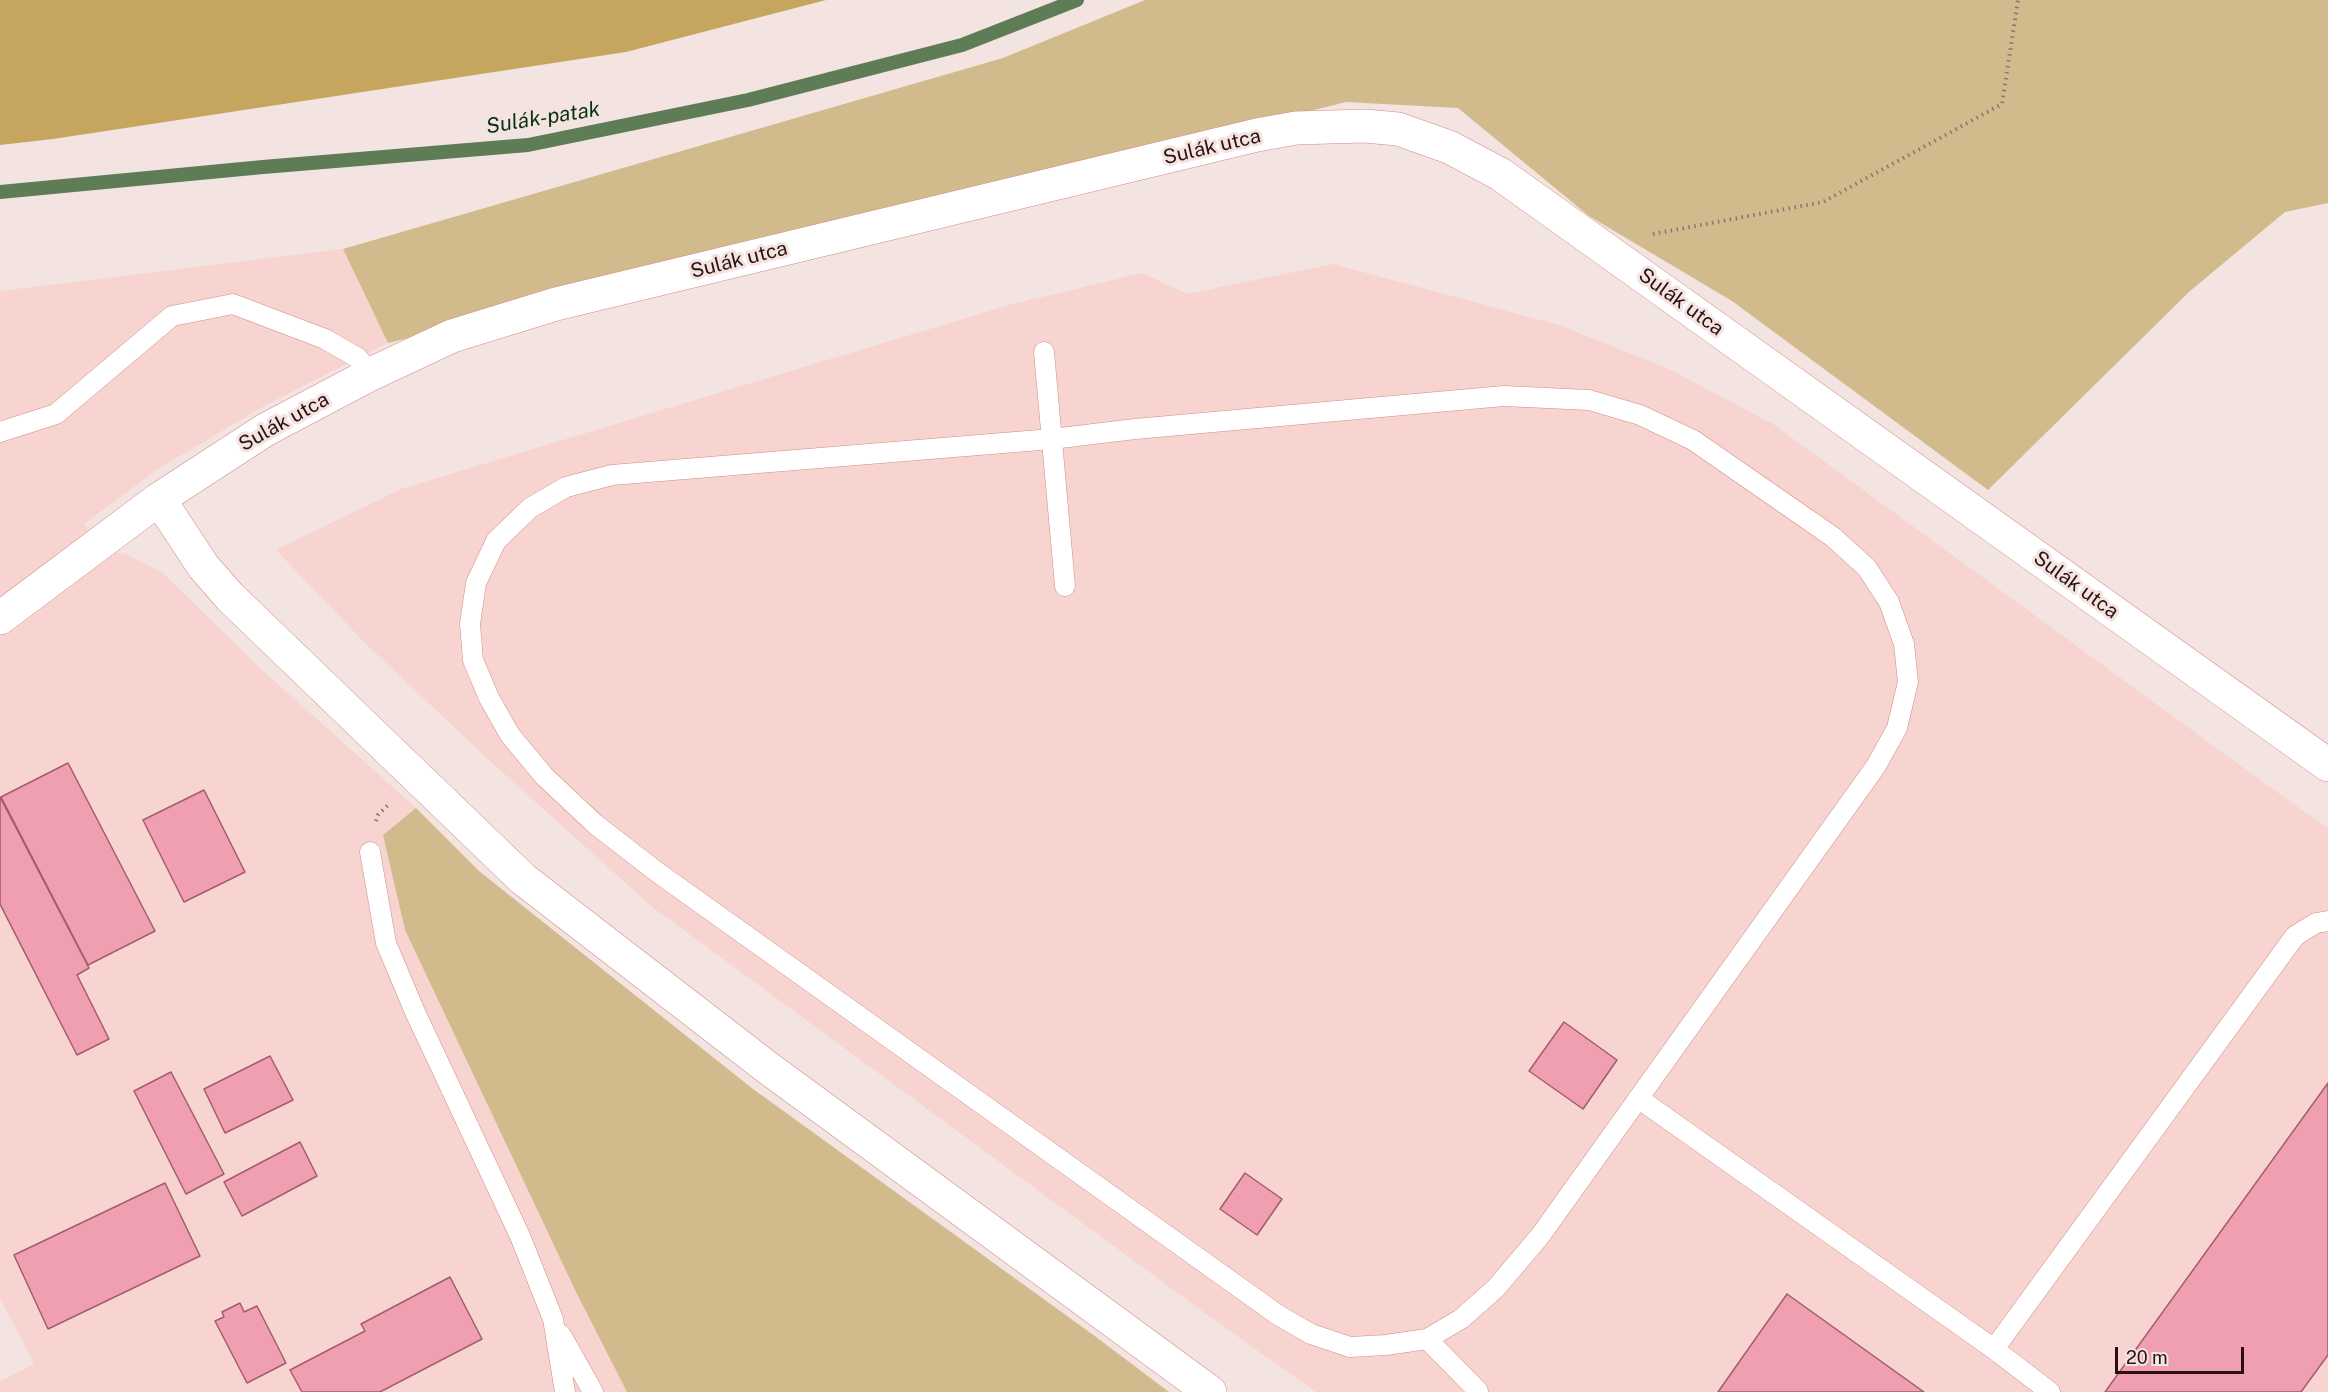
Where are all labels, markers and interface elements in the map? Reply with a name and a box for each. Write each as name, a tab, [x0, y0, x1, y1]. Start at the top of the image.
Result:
water label: Sulák-patak	[484, 97, 602, 139]
street label: Sulák utca	[1161, 124, 1263, 170]
street label: Sulák utca	[688, 236, 790, 284]
street label: Sulák utca	[1634, 263, 1728, 341]
street label: Sulák utca	[235, 387, 333, 457]
street label: Sulák utca	[2029, 546, 2123, 624]
scale bar	[2118, 1335, 2247, 1373]
text: 20 m	[2126, 1347, 2168, 1368]

